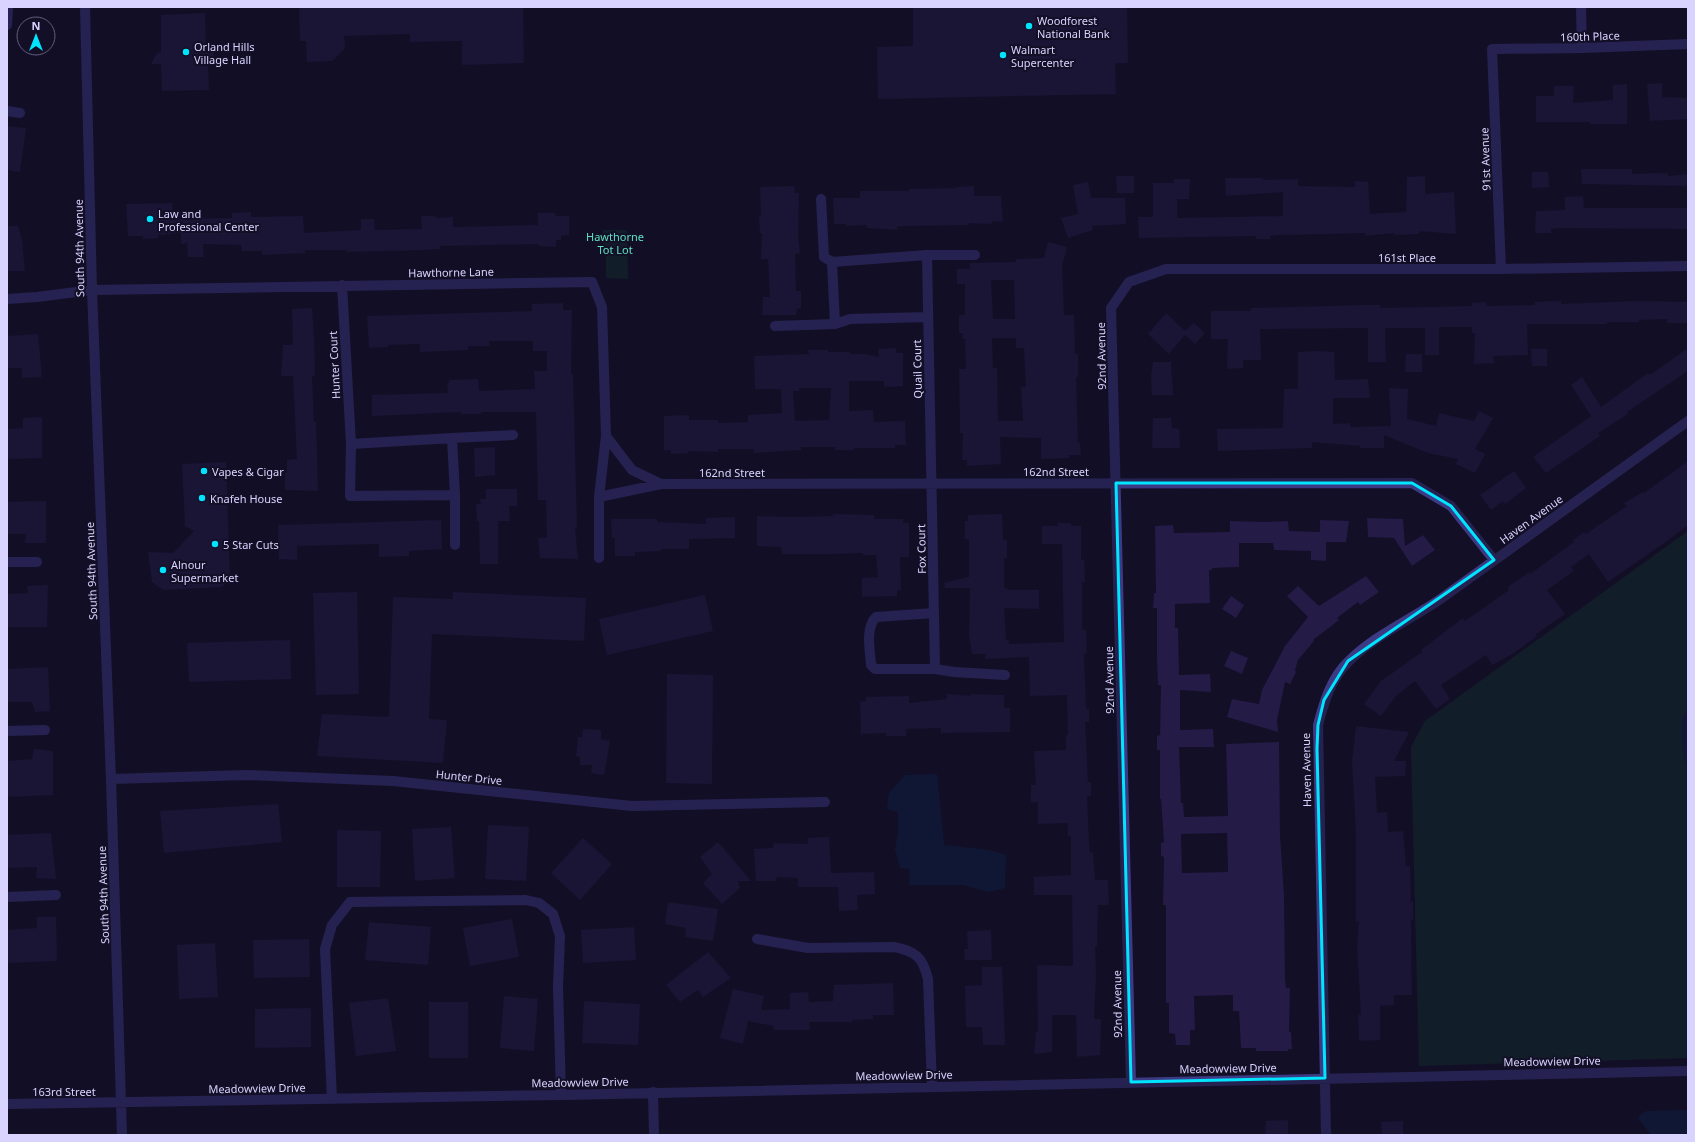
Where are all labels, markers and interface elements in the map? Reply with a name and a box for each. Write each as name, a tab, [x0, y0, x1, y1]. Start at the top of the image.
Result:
place label: Woodforest National Bank	[1037, 13, 1110, 41]
north arrow	[16, 16, 56, 56]
text: N	[32, 18, 40, 33]
marker: Woodforest National Bank	[1024, 21, 1034, 31]
street label: 160th Place	[1560, 27, 1620, 45]
place label: Orland Hills Village Hall	[194, 39, 255, 67]
place label: Walmart Supercenter	[1011, 42, 1075, 70]
marker: Orland Hills Village Hall	[181, 47, 191, 57]
marker: Walmart Supercenter	[998, 50, 1008, 60]
street label: 91st Avenue	[1476, 127, 1494, 191]
street label: South 94th Avenue	[71, 199, 87, 297]
place label: Law and Professional Center	[158, 206, 259, 234]
marker: Law and Professional Center	[145, 214, 155, 224]
park label: Hawthorne Tot Lot	[586, 229, 644, 257]
street label: 161st Place	[1378, 250, 1436, 265]
street label: Hawthorne Lane	[408, 264, 494, 280]
street label: 92nd Avenue	[1093, 322, 1109, 390]
street label: Hunter Court	[325, 331, 343, 399]
street label: Quail Court	[909, 339, 925, 399]
place label: Vapes & Cigar	[212, 464, 284, 479]
street label: 162nd Street	[1023, 464, 1089, 479]
street label: 162nd Street	[699, 465, 765, 480]
marker: Vapes & Cigar	[199, 466, 209, 476]
place label: Knafeh House	[210, 491, 283, 506]
street label: Haven Avenue	[1496, 491, 1566, 547]
marker: Knafeh House	[197, 493, 207, 503]
street label: South 94th Avenue	[82, 522, 100, 620]
street label: Fox Court	[913, 524, 929, 574]
place label: 5 Star Cuts	[223, 537, 279, 552]
marker: 5 Star Cuts	[210, 539, 220, 549]
place label: Alnour Supermarket	[171, 557, 238, 585]
marker: Alnour Supermarket	[158, 565, 168, 575]
street label: 92nd Avenue	[1101, 646, 1117, 714]
street label: Haven Avenue	[1298, 733, 1314, 807]
street label: Hunter Drive	[435, 766, 503, 788]
street label: South 94th Avenue	[94, 846, 112, 944]
street label: 92nd Avenue	[1109, 970, 1125, 1038]
street label: Meadowview Drive	[1503, 1053, 1601, 1069]
street label: Meadowview Drive	[1179, 1060, 1277, 1076]
street label: Meadowview Drive	[855, 1067, 953, 1083]
street label: Meadowview Drive	[531, 1074, 629, 1090]
street label: Meadowview Drive	[208, 1080, 306, 1096]
street label: 163rd Street	[32, 1084, 96, 1099]

